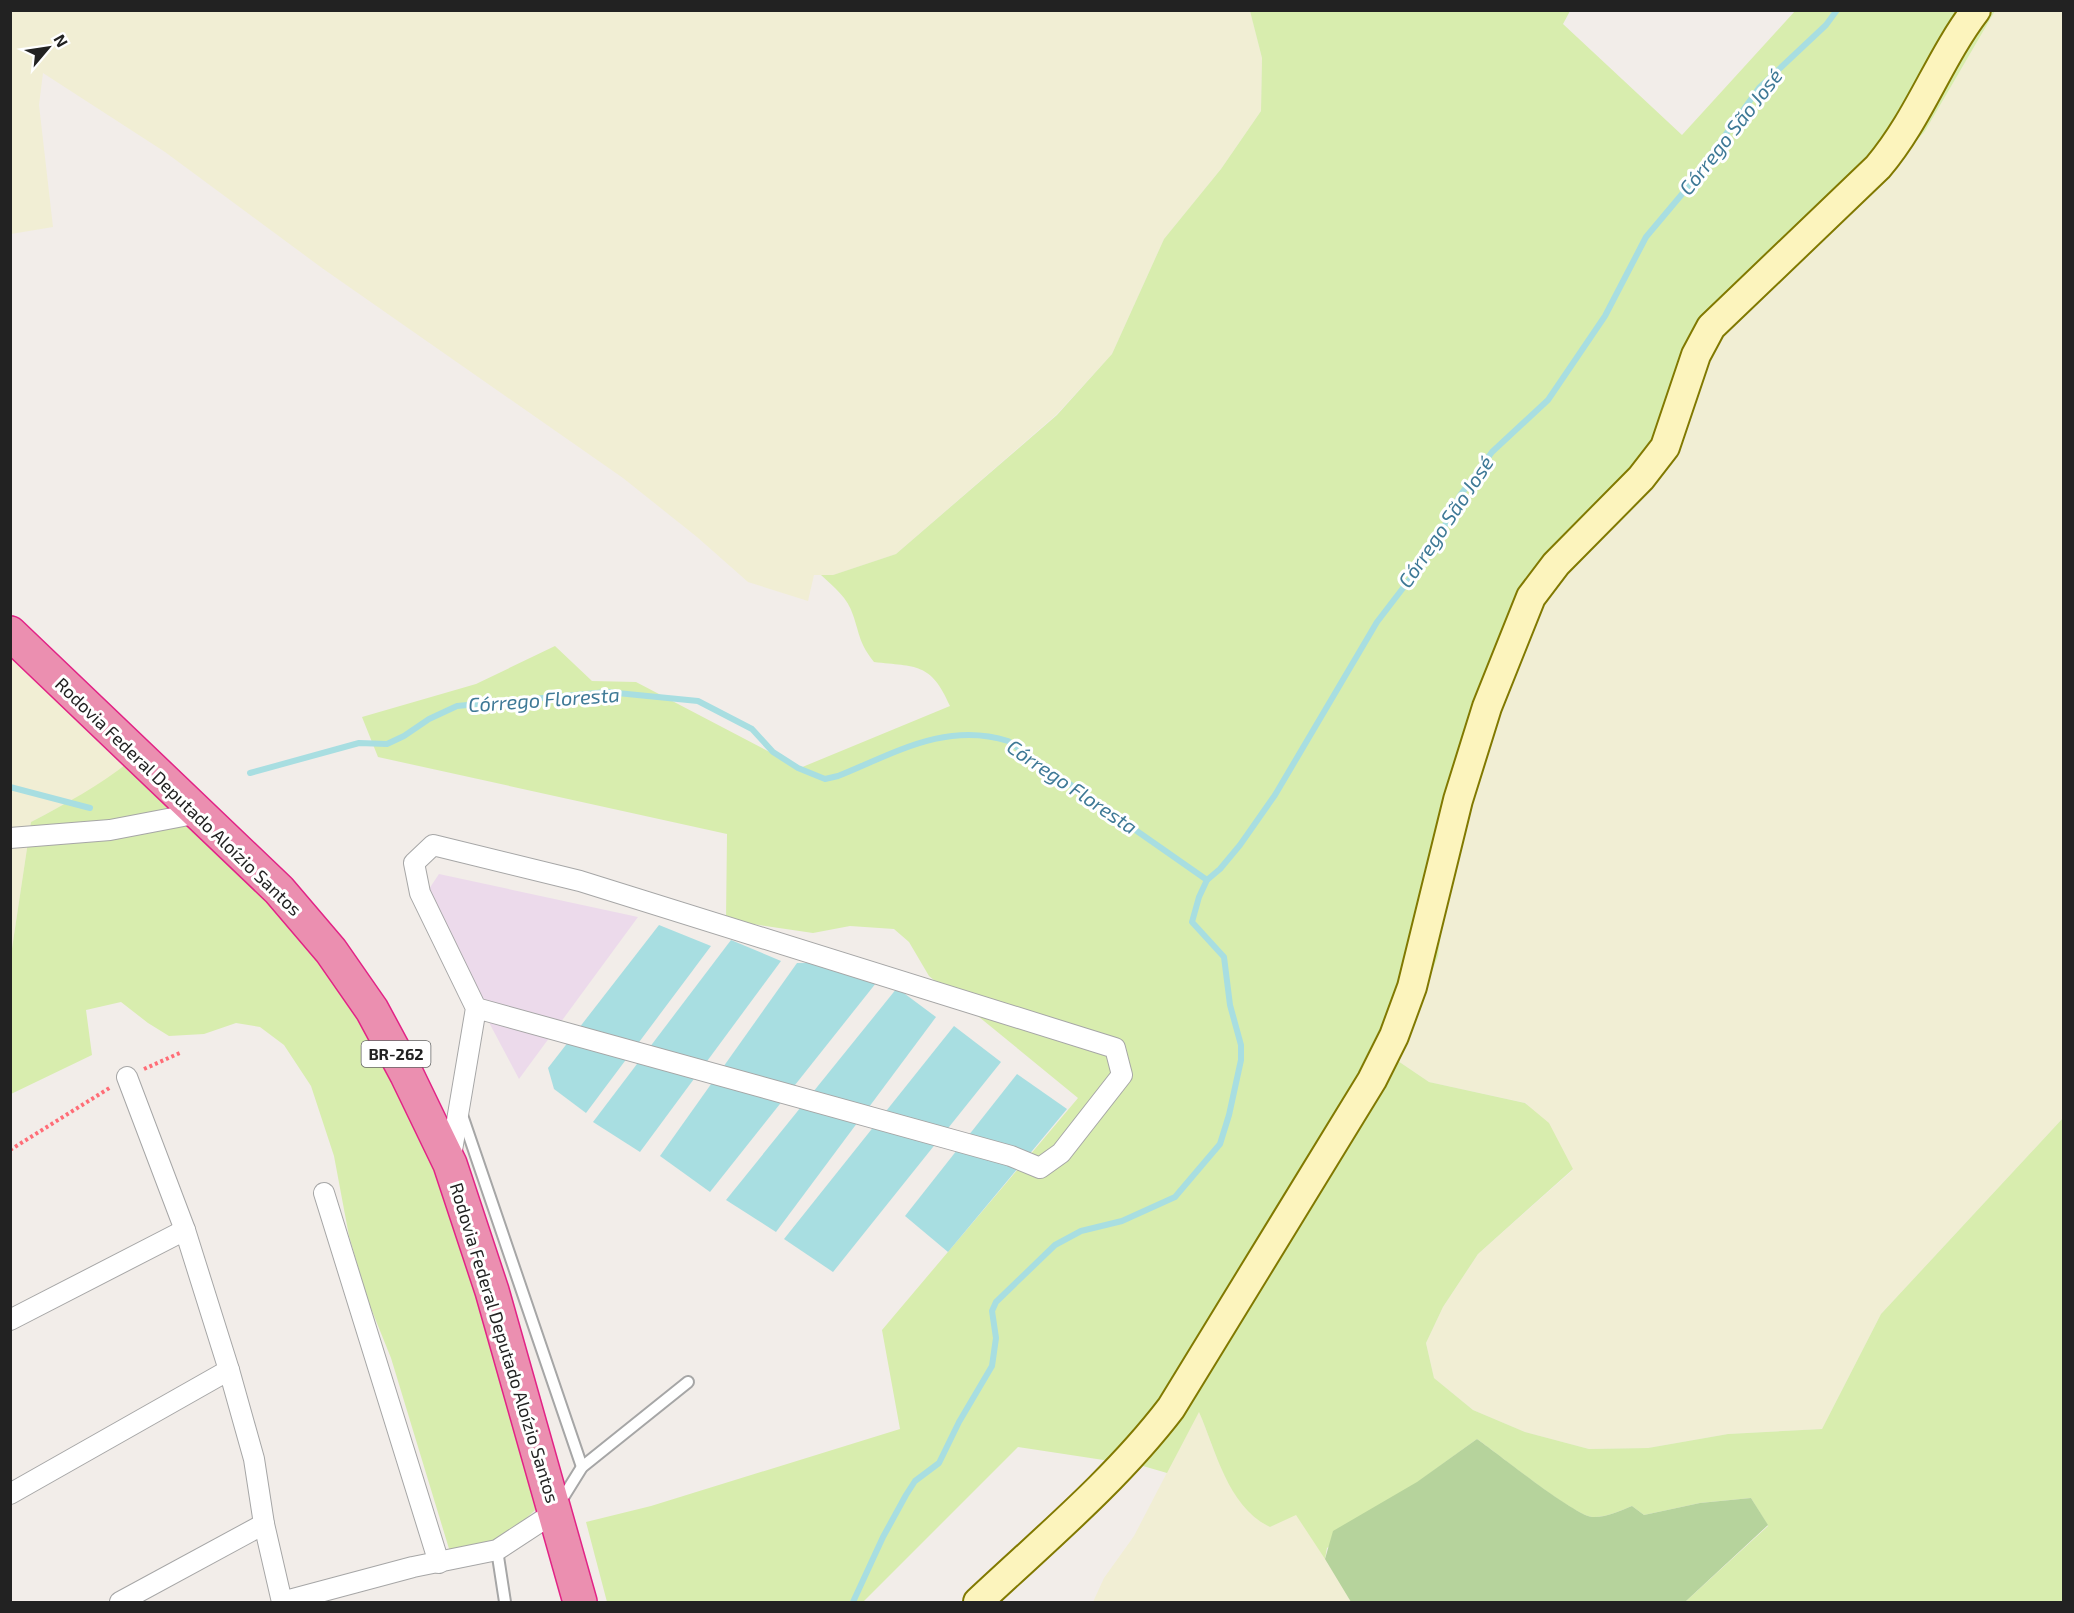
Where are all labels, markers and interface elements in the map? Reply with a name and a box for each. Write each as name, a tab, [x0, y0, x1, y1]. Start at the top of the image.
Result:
north arrow	[18, 18, 78, 78]
text: N	[50, 31, 73, 50]
water label: Córrego São José	[1674, 63, 1787, 199]
water label: Córrego São José	[1392, 451, 1498, 592]
street label: Rodovia Federal Deputado Aloízio Santos	[51, 672, 306, 920]
water label: Córrego Floresta	[467, 682, 620, 716]
water label: Córrego Floresta	[1003, 734, 1142, 839]
road number: BR-262	[362, 1041, 430, 1067]
street label: Rodovia Federal Deputado Aloízio Santos	[446, 1180, 564, 1505]

